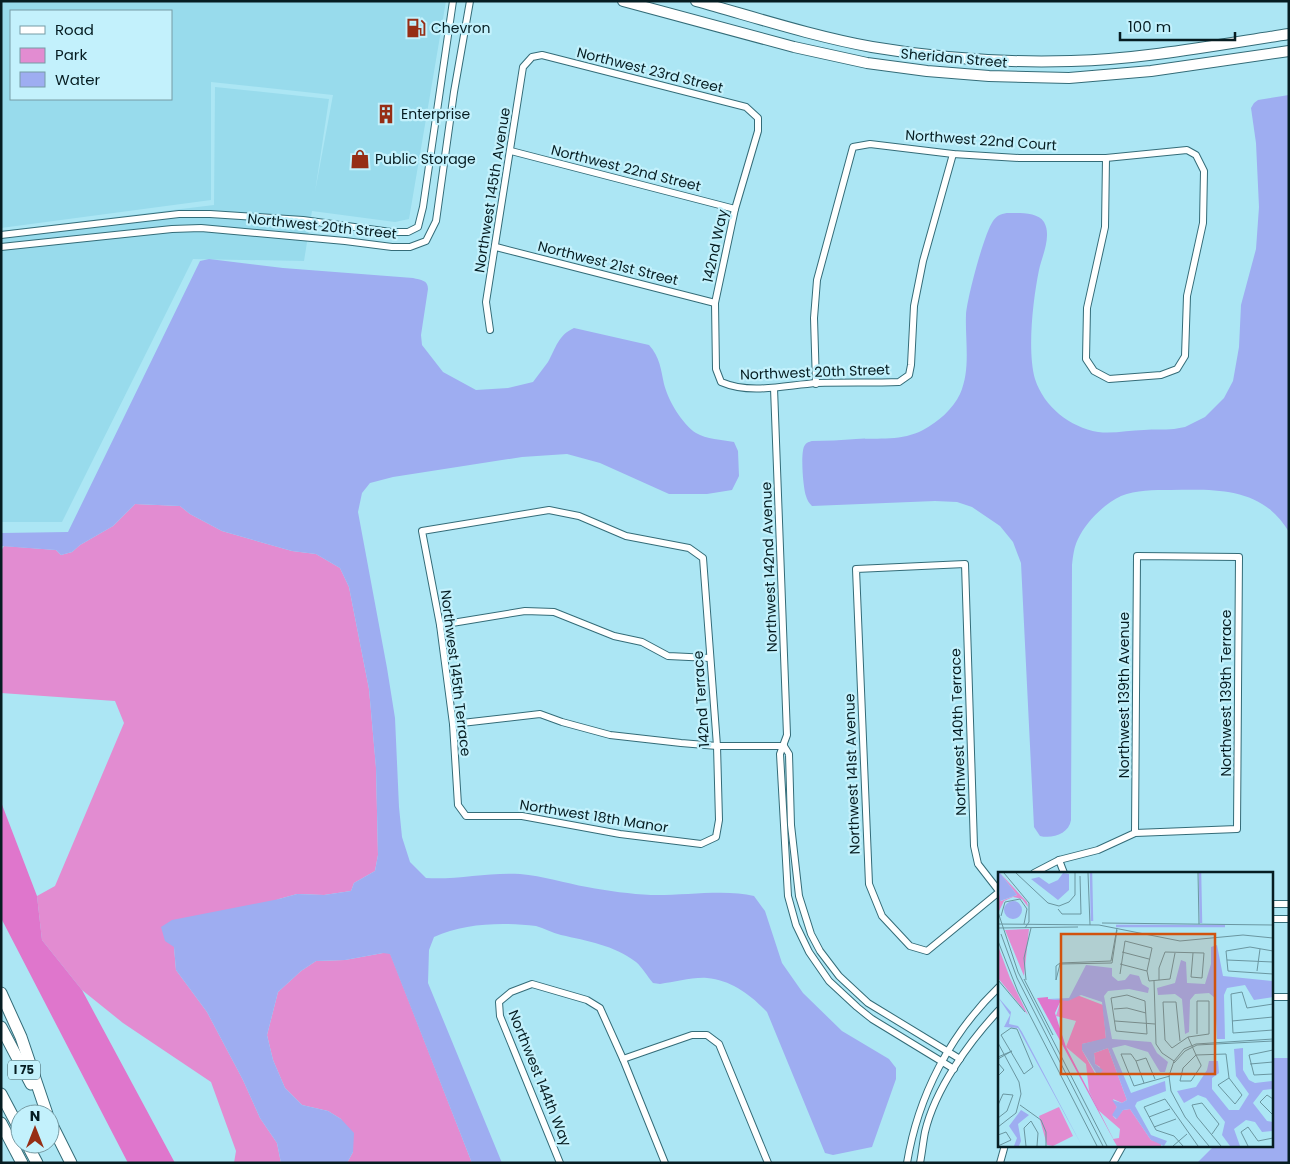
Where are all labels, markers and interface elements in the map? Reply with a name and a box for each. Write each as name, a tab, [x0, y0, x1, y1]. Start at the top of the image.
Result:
legend	[10, 10, 172, 100]
scale bar	[1120, 10, 1235, 42]
text: 100 m	[1128, 16, 1171, 37]
fuel station icon: Chevron	[405, 17, 427, 39]
place label: Chevron	[431, 18, 490, 38]
text: Road	[55, 19, 94, 40]
street label: Northwest 23rd Street	[575, 42, 725, 98]
street label: Sheridan Street	[900, 43, 1008, 73]
text: Park	[55, 44, 87, 65]
text: Water	[55, 69, 101, 90]
building icon: Enterprise	[375, 103, 397, 125]
place label: Enterprise	[401, 104, 471, 124]
street label: Northwest 145th Avenue	[469, 106, 515, 274]
street label: Northwest 22nd Court	[905, 125, 1057, 155]
street label: Northwest 22nd Street	[549, 140, 703, 196]
shop icon: Public Storage	[349, 148, 371, 170]
place label: Public Storage	[375, 149, 476, 169]
street label: 142nd Way	[697, 207, 733, 285]
street label: Northwest 20th Street	[246, 208, 398, 244]
street label: Northwest 21st Street	[536, 236, 680, 290]
street label: Northwest 20th Street	[740, 359, 890, 385]
street label: Northwest 142nd Avenue	[756, 481, 782, 653]
street label: Northwest 145th Terrace	[436, 589, 476, 758]
street label: Northwest 139th Terrace	[1216, 609, 1236, 777]
street label: Northwest 139th Avenue	[1114, 612, 1134, 778]
street label: Northwest 140th Terrace	[945, 648, 971, 816]
street label: 142nd Terrace	[688, 650, 714, 748]
street label: Northwest 141st Avenue	[839, 693, 865, 855]
street label: Northwest 18th Manor	[518, 794, 670, 838]
inset map	[998, 872, 1272, 1146]
street label: Northwest 144th Way	[504, 1007, 577, 1149]
road number: I 75	[8, 1060, 40, 1080]
north arrow	[10, 1104, 60, 1154]
text: N	[30, 1106, 40, 1126]

